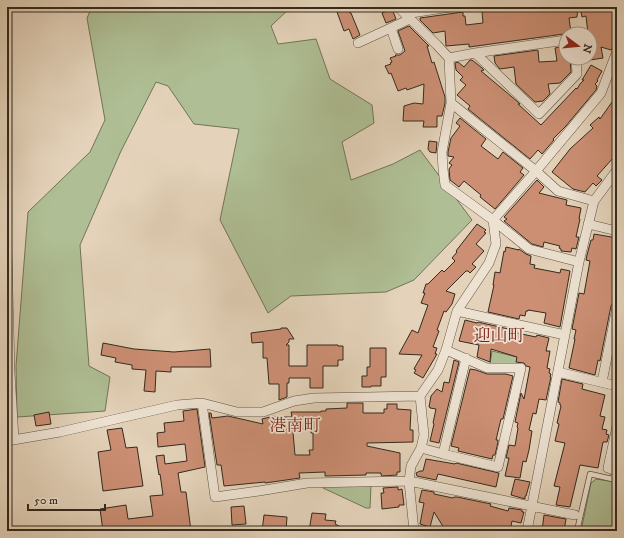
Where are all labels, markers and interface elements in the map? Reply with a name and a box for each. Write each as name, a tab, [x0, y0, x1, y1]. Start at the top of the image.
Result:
north arrow	[558, 26, 598, 66]
text: N	[579, 42, 595, 55]
district label: 迎山町	[474, 325, 525, 347]
district label: 港南町	[270, 415, 321, 437]
scale bar	[28, 486, 105, 512]
text: 50 m	[34, 493, 58, 508]

